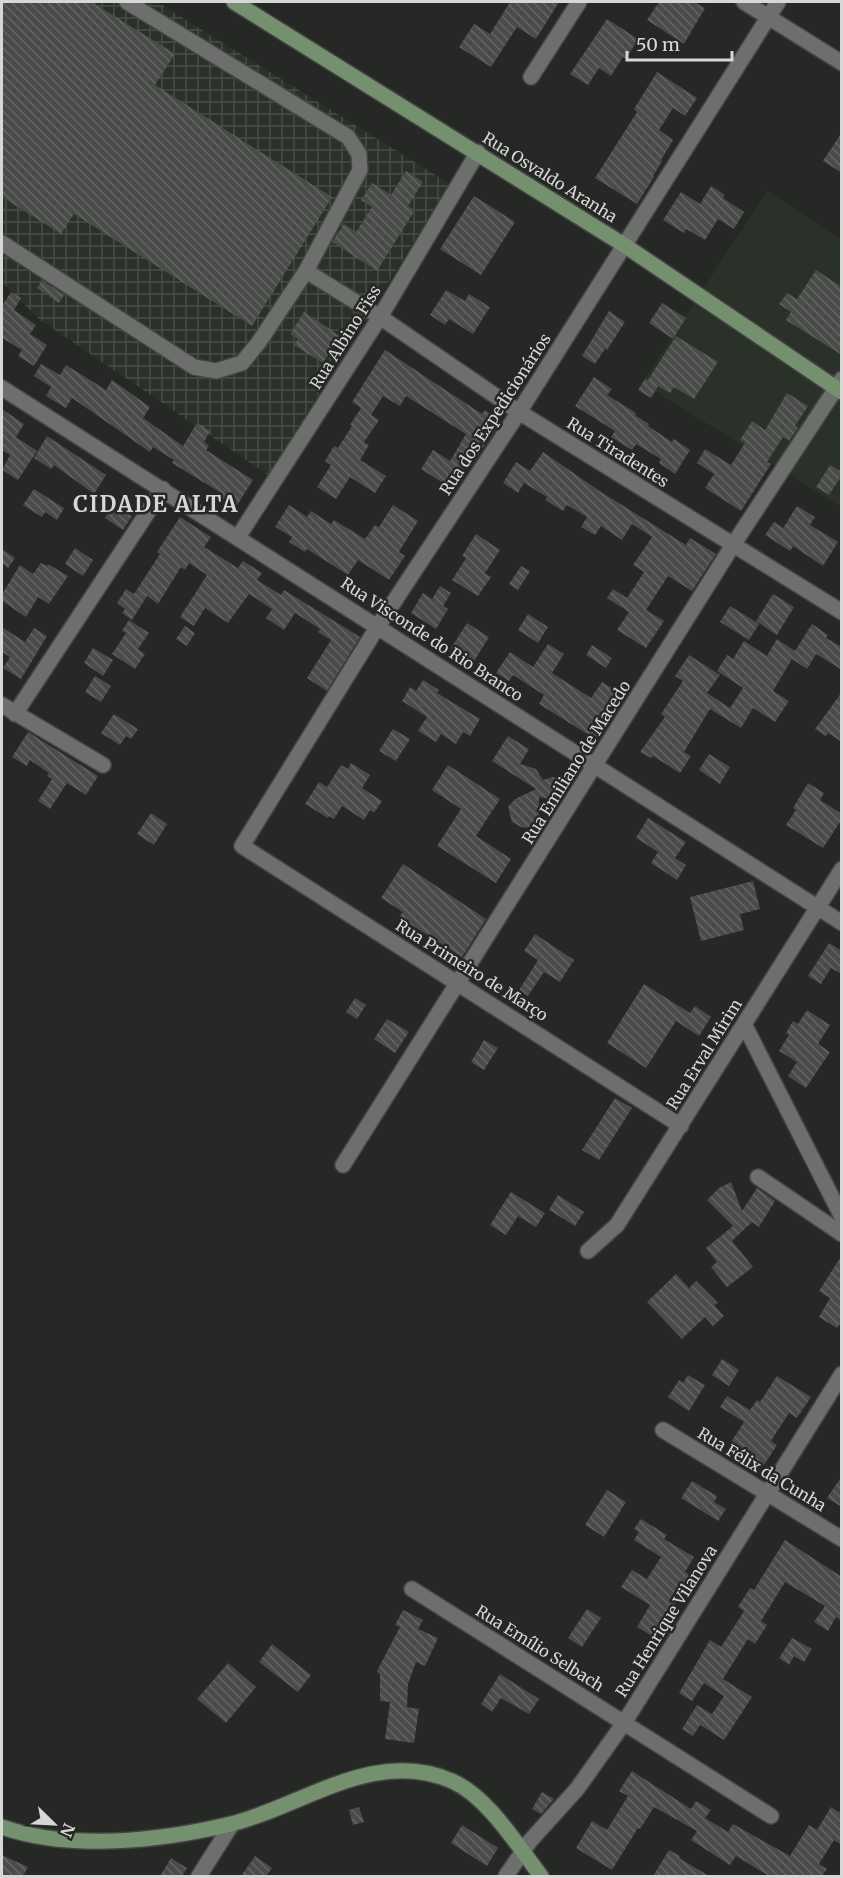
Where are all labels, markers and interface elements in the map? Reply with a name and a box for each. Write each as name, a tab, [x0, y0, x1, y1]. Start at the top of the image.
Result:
scale bar	[627, 24, 732, 62]
text: 50 m	[636, 33, 680, 56]
street label: Rua Osvaldo Aranha	[479, 127, 621, 227]
street label: Rua Albino Fiss	[305, 281, 385, 393]
street label: Rua dos Expedicionários	[435, 329, 555, 499]
street label: Rua Tiradentes	[563, 413, 673, 491]
district label: CIDADE ALTA	[73, 490, 239, 518]
street label: Rua Visconde do Rio Branco	[337, 573, 527, 705]
street label: Rua Emiliano de Macedo	[517, 677, 635, 847]
street label: Rua Primeiro de Março	[392, 915, 552, 1025]
street label: Rua Erval Mirim	[662, 995, 746, 1113]
street label: Rua Félix da Cunha	[694, 1423, 830, 1515]
street label: Rua Henrique Vilanova	[611, 1541, 721, 1701]
street label: Rua Emílio Selbach	[472, 1600, 608, 1696]
north arrow	[24, 1794, 84, 1854]
text: N	[56, 1820, 79, 1840]

